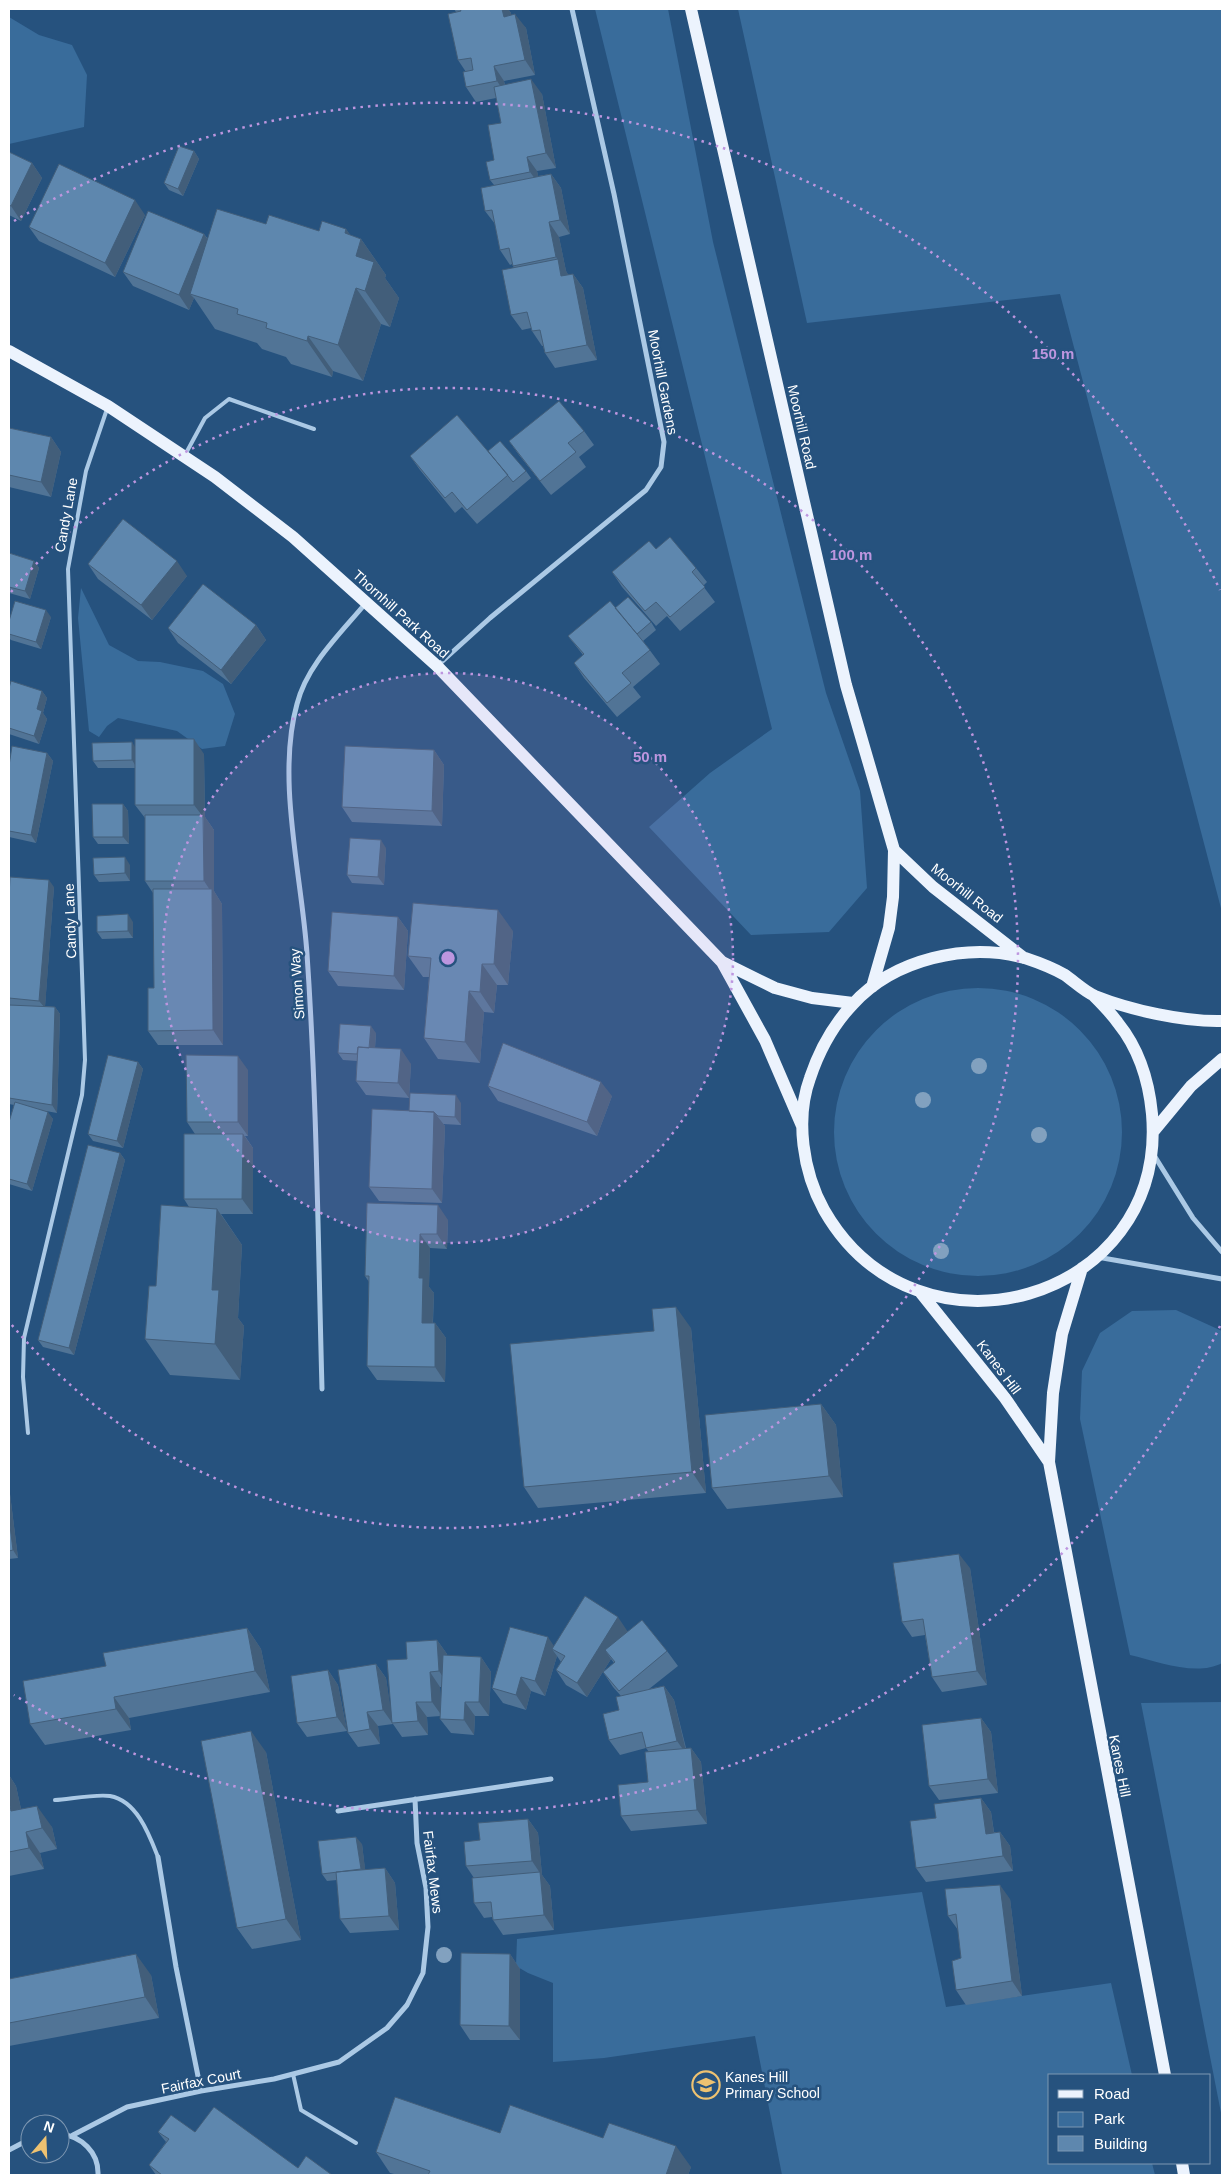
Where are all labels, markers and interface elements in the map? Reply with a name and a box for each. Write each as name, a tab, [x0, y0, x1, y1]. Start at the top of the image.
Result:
street label: Moorhill Gardens	[645, 328, 681, 436]
text: 150 m	[1032, 345, 1074, 362]
street label: Moorhill Road	[784, 383, 820, 471]
street label: Candy Lane	[52, 476, 80, 554]
text: 100 m	[830, 546, 872, 563]
street label: Thornhill Park Road	[350, 567, 452, 661]
text: 50 m	[633, 748, 667, 765]
street label: Moorhill Road	[928, 860, 1006, 926]
street label: Candy Lane	[61, 883, 79, 959]
street label: Simon Way	[287, 948, 307, 1020]
centre of rings	[439, 949, 457, 967]
street label: Kanes Hill	[974, 1337, 1024, 1397]
street label: Kanes Hill	[1106, 1734, 1134, 1798]
street label: Fairfax Mews	[420, 1830, 446, 1914]
street label: Fairfax Court	[160, 2065, 242, 2097]
place label: Kanes Hill Primary School	[725, 2069, 820, 2101]
school or university icon: Kanes Hill Primary School	[691, 2070, 721, 2100]
legend	[1048, 2074, 1211, 2164]
text: Road	[1094, 2085, 1130, 2102]
text: Park	[1094, 2110, 1125, 2127]
north arrow	[20, 2114, 70, 2164]
text: N	[42, 2117, 57, 2136]
text: Building	[1094, 2135, 1147, 2152]

